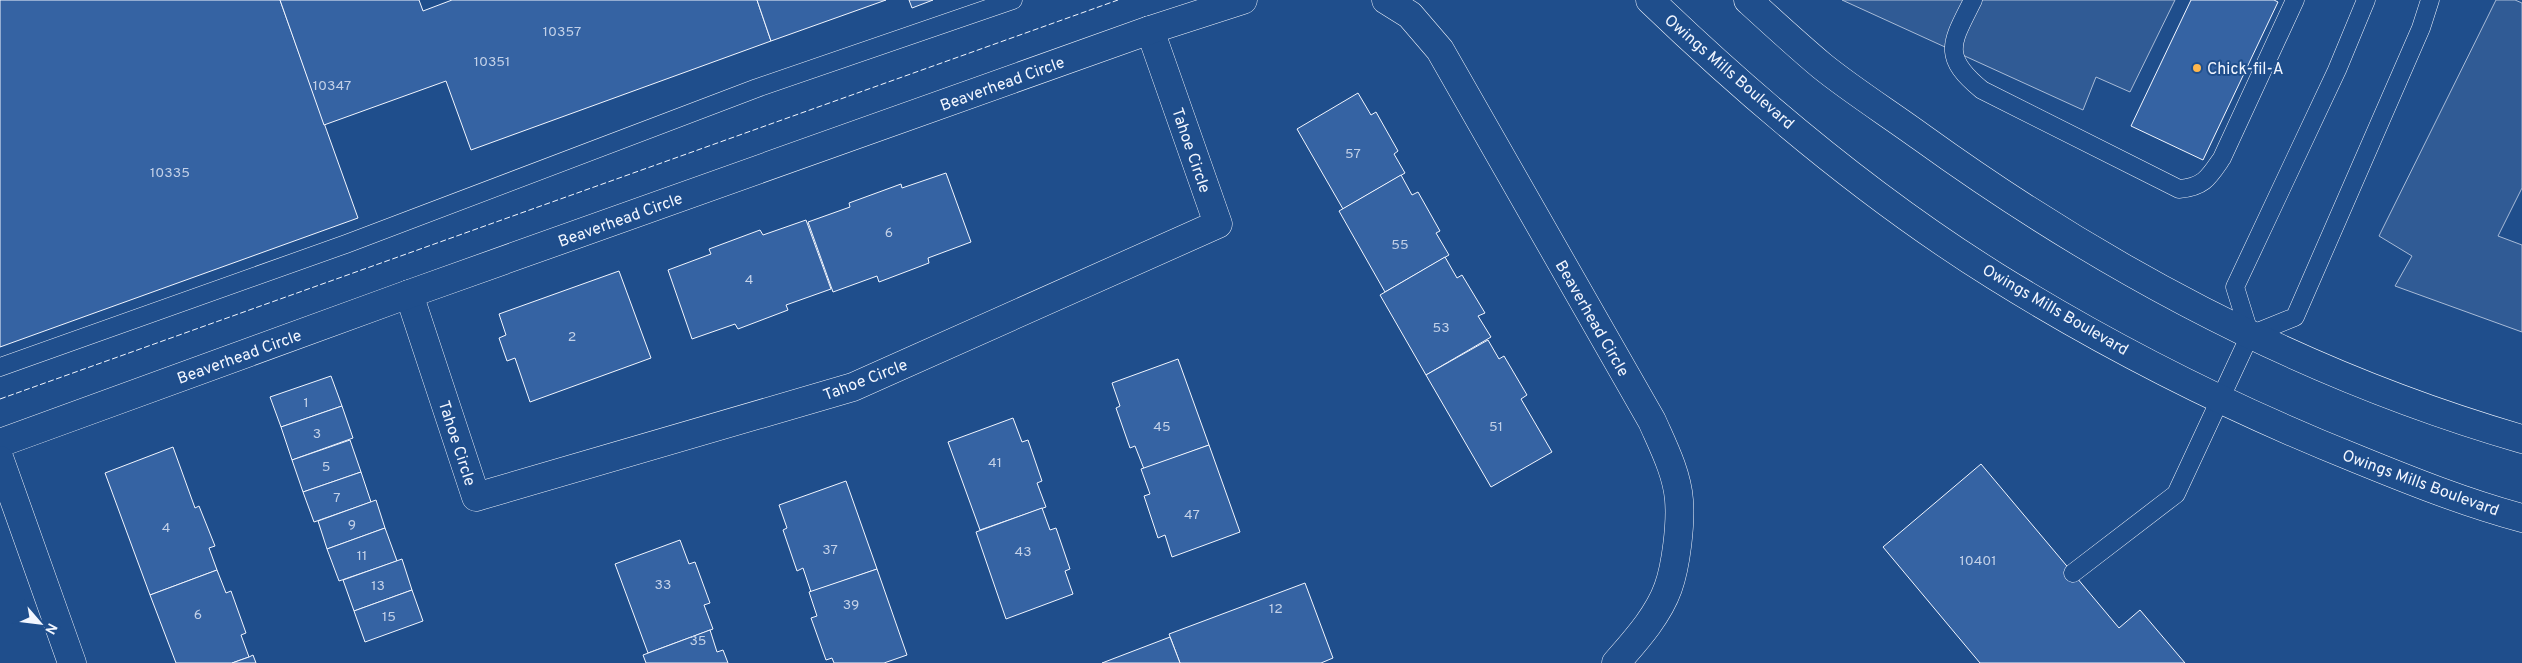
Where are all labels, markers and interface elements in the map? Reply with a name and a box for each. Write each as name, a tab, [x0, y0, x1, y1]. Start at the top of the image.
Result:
street label: Owings Mills Boulevard	[1660, 11, 1798, 134]
house number: 10357	[543, 24, 581, 41]
street label: Beaverhead Circle	[938, 53, 1068, 117]
house number: 10351	[474, 54, 510, 71]
place label: Chick-fil-A	[2207, 60, 2284, 80]
marker: Chick-fil-A	[2191, 62, 2203, 74]
house number: 10347	[313, 78, 351, 95]
street label: Tahoe Circle	[1166, 106, 1214, 196]
house number: 57	[1345, 146, 1361, 163]
house number: 10335	[150, 165, 190, 182]
street label: Beaverhead Circle	[556, 189, 686, 253]
house number: 6	[885, 225, 893, 242]
house number: 55	[1391, 237, 1409, 254]
street label: Beaverhead Circle	[1550, 257, 1633, 381]
street label: Owings Mills Boulevard	[1978, 261, 2132, 361]
house number: 4	[745, 272, 753, 289]
house number: 53	[1432, 320, 1450, 337]
street label: Beaverhead Circle	[175, 326, 305, 390]
house number: 2	[568, 329, 576, 346]
street label: Tahoe Circle	[821, 356, 911, 406]
house number: 1	[303, 395, 309, 412]
street label: Tahoe Circle	[433, 398, 479, 489]
house number: 45	[1153, 419, 1171, 436]
house number: 51	[1489, 419, 1503, 436]
house number: 3	[313, 426, 321, 443]
street label: Owings Mills Boulevard	[2339, 446, 2501, 522]
house number: 41	[988, 455, 1002, 472]
house number: 5	[322, 459, 330, 476]
house number: 7	[333, 490, 341, 507]
house number: 47	[1184, 507, 1200, 524]
house number: 9	[348, 517, 356, 534]
house number: 4	[162, 520, 170, 537]
house number: 37	[822, 542, 838, 559]
house number: 43	[1014, 544, 1032, 561]
house number: 11	[357, 548, 367, 565]
house number: 10401	[1959, 553, 1997, 570]
house number: 33	[655, 577, 671, 594]
house number: 13	[371, 578, 385, 595]
house number: 39	[843, 597, 859, 614]
north arrow	[15, 598, 65, 648]
house number: 12	[1269, 601, 1283, 618]
house number: 6	[194, 607, 202, 624]
house number: 15	[382, 609, 396, 626]
text: N	[40, 620, 60, 637]
house number: 35	[689, 633, 707, 650]

